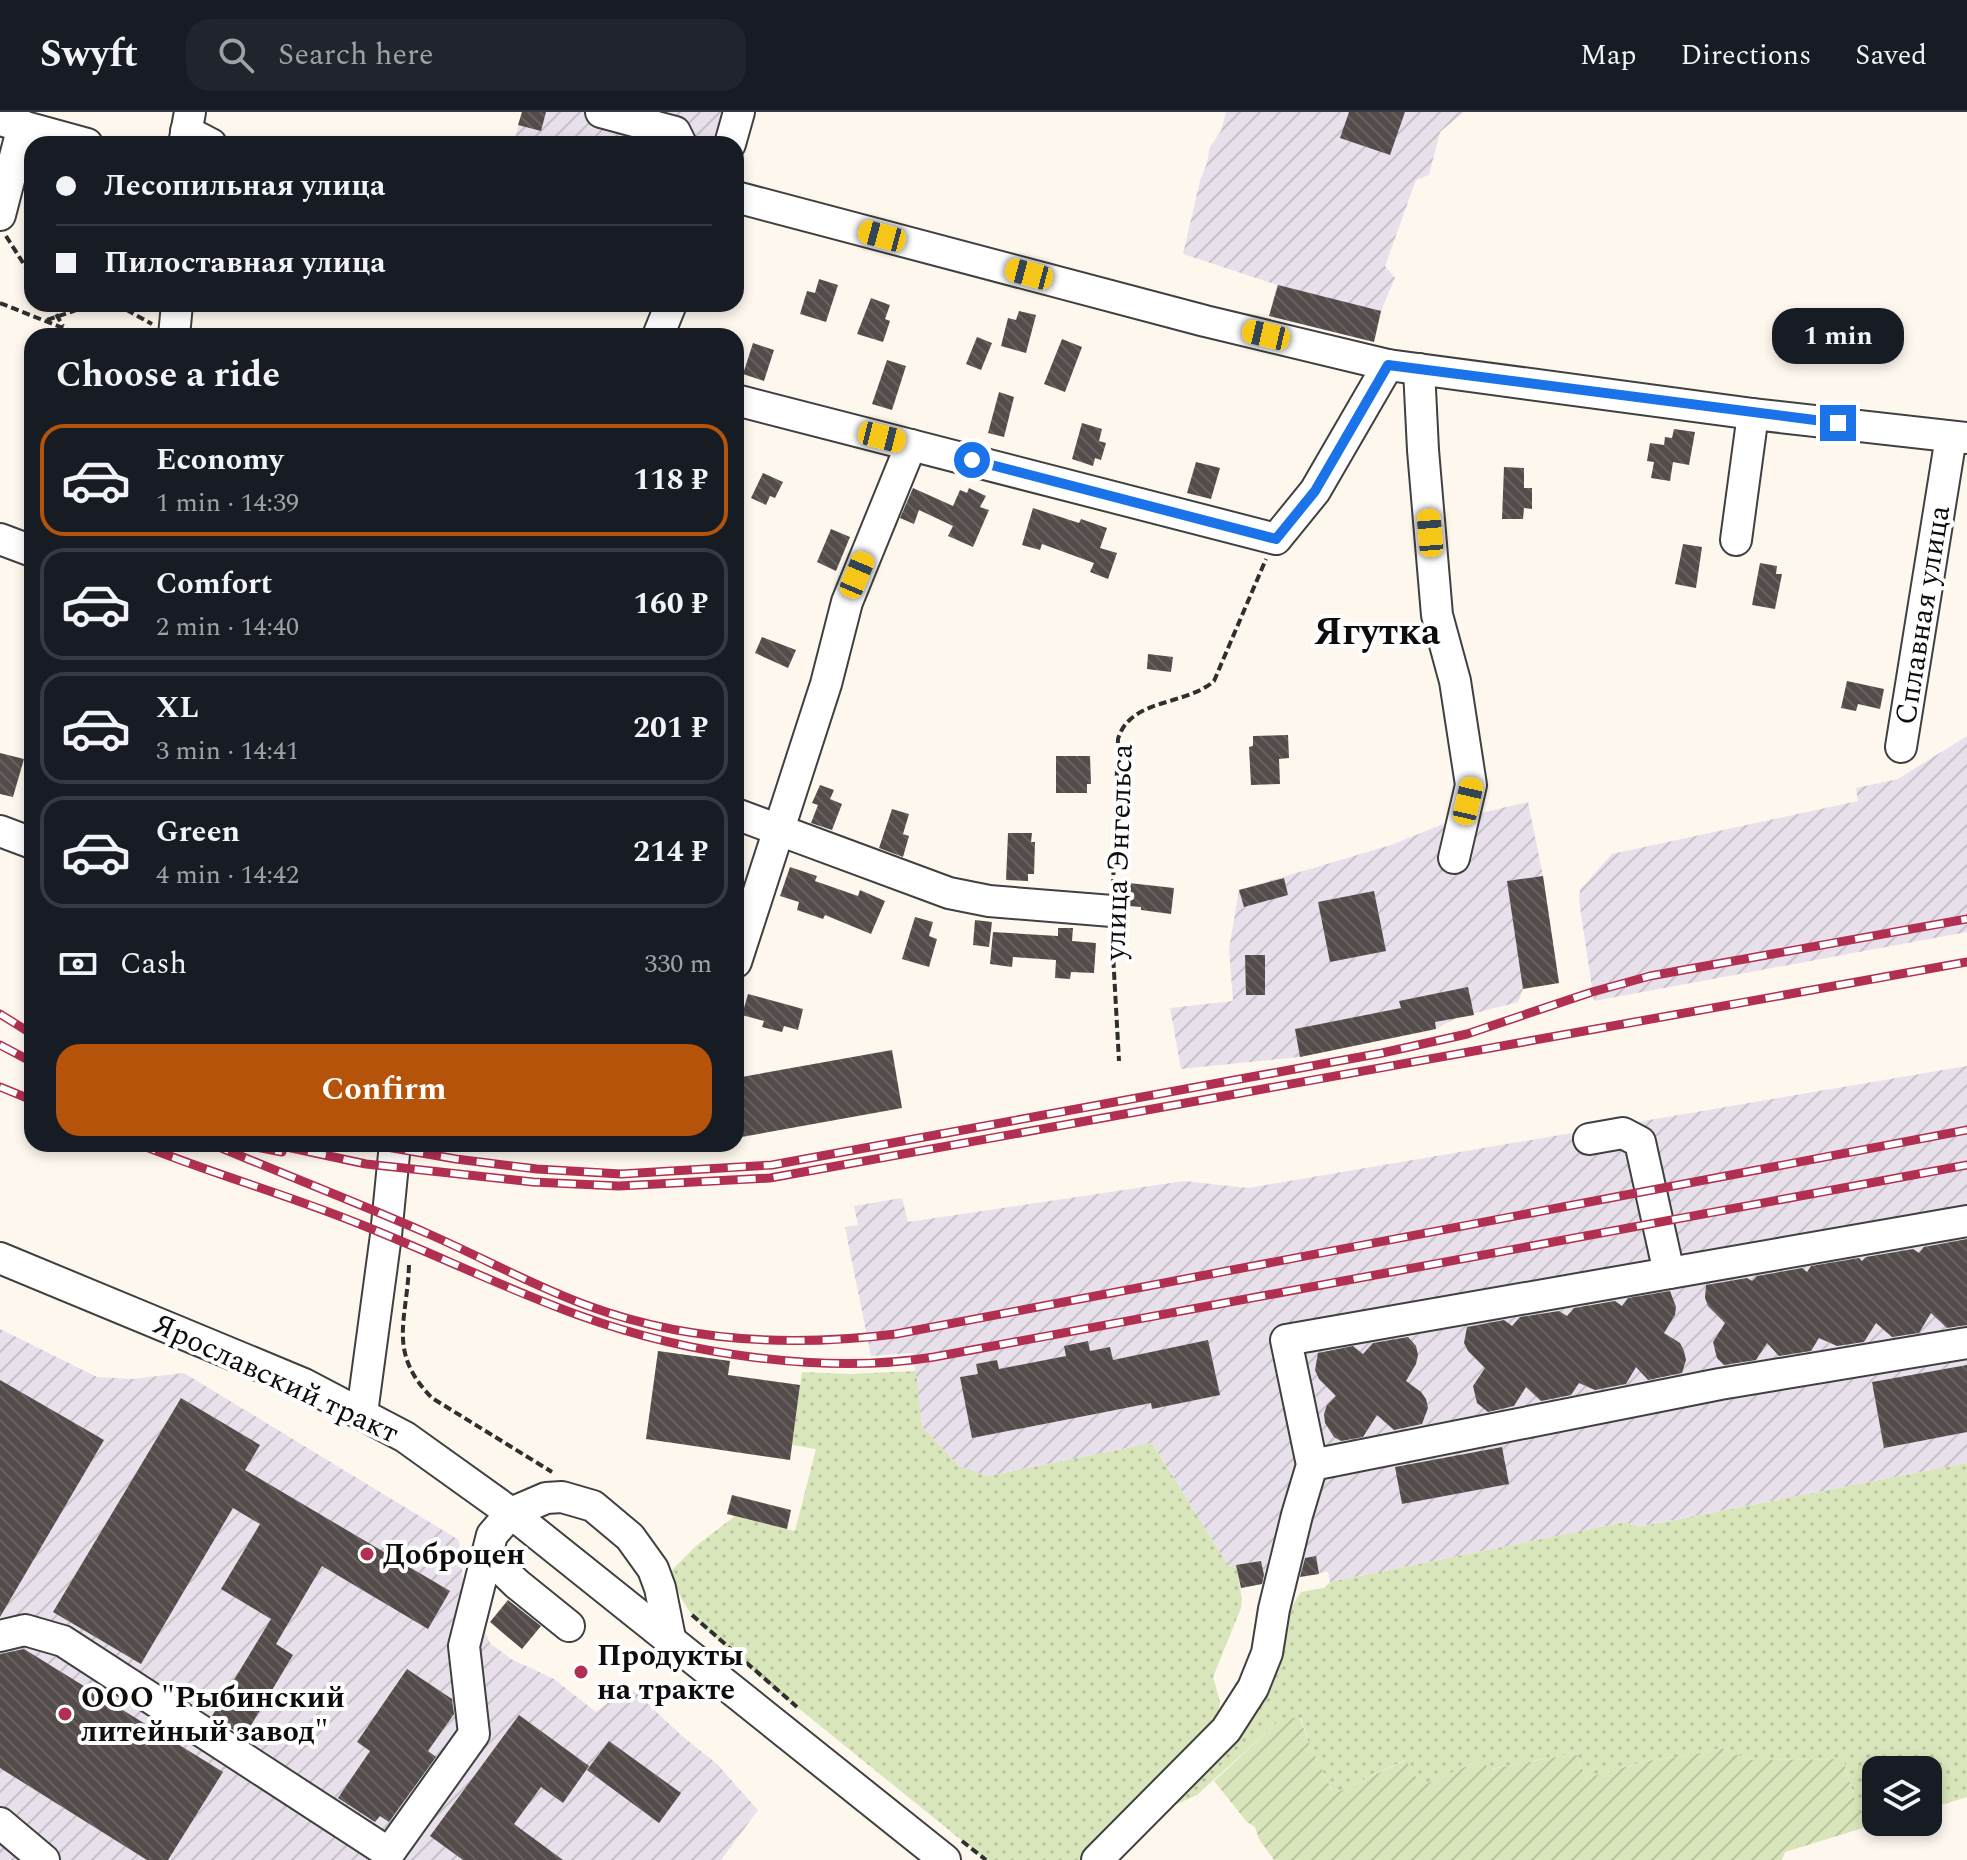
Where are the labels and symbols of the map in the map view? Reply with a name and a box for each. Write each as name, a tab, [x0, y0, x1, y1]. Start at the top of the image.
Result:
car	[856, 218, 908, 254]
car	[1003, 256, 1055, 292]
callout: 1 min	[1772, 307, 1904, 363]
car	[1240, 318, 1292, 352]
route end	[1820, 405, 1856, 441]
car	[856, 420, 908, 454]
route start	[954, 442, 990, 478]
street label: Сплавная улица	[1883, 502, 1963, 728]
car	[1416, 508, 1444, 558]
car	[837, 548, 877, 602]
district label: Ягутка	[1314, 604, 1441, 662]
street label: улица Энгельса	[1092, 743, 1146, 962]
car	[1451, 775, 1485, 827]
street label: Ярославский тракт	[145, 1302, 406, 1456]
place label: Доброцен	[383, 1532, 525, 1578]
marker: Доброцен	[358, 1545, 376, 1563]
place label: Продукты на тракте	[597, 1633, 744, 1713]
marker: Продукты на тракте	[572, 1663, 590, 1681]
place label: ООО "Рыбинский литейный завод"	[81, 1675, 345, 1755]
marker: ООО "Рыбинский литейный завод"	[56, 1705, 74, 1723]

